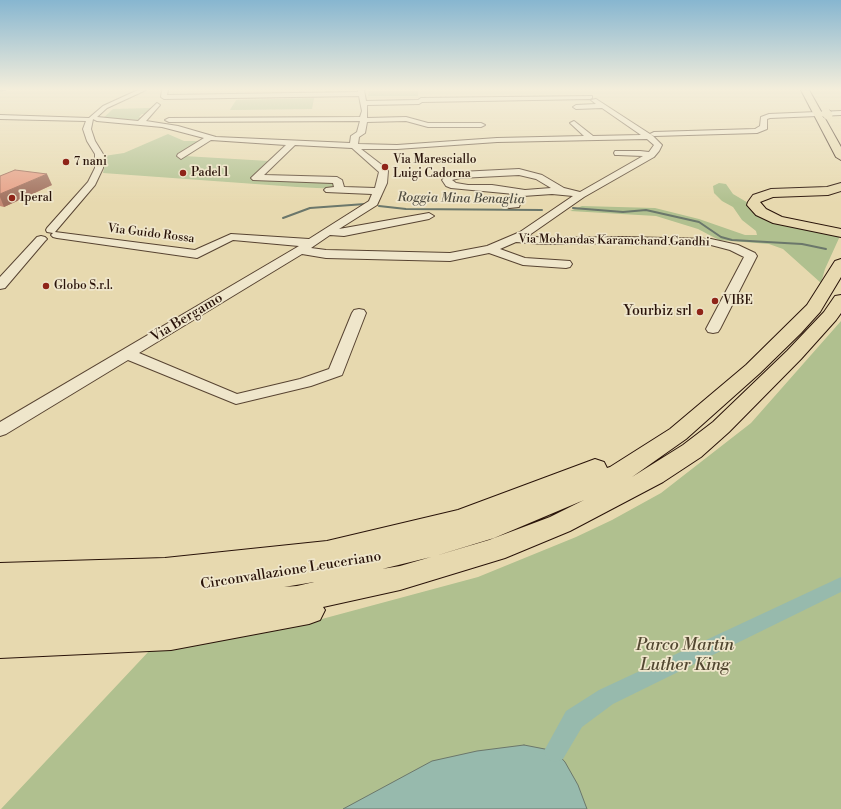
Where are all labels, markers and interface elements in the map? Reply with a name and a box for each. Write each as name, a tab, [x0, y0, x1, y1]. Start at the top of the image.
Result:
place label: Via Maresciallo Luigi Cadorna	[393, 153, 476, 181]
place label: 7 nani	[74, 155, 107, 169]
marker: 7 nani	[61, 157, 71, 167]
marker: Via Maresciallo Luigi Cadorna	[380, 162, 390, 172]
place label: Padel 1	[191, 166, 229, 180]
marker: Padel 1	[178, 168, 188, 178]
water label: Roggia Mina Benaglia	[397, 190, 525, 208]
place label: Iperal	[20, 191, 52, 205]
marker: Iperal	[7, 193, 17, 203]
street label: Via Guido Rossa	[107, 222, 195, 246]
street label: Via Mohandas Karamchand Gandhi	[518, 232, 710, 250]
place label: Globo S.r.l.	[54, 279, 113, 293]
marker: Globo S.r.l.	[41, 281, 51, 291]
street label: Via Bergamo	[148, 290, 226, 346]
place label: VIBE	[723, 294, 753, 308]
marker: VIBE	[710, 296, 720, 306]
place label: Yourbiz srl	[624, 304, 692, 320]
marker: Yourbiz srl	[695, 307, 705, 317]
street label: Circonvallazione Leuceriano	[199, 548, 383, 594]
park label: Parco Martin Luther King	[636, 636, 734, 676]

